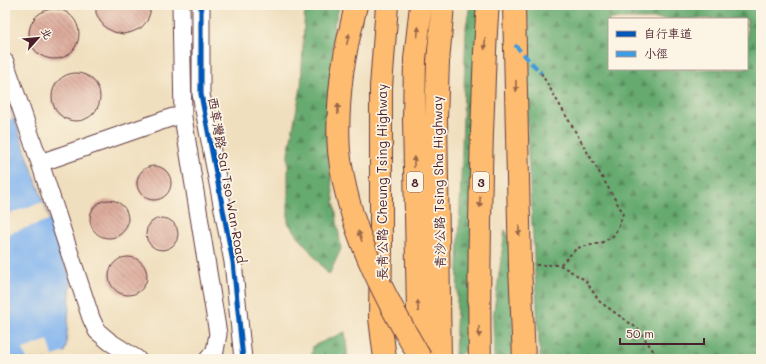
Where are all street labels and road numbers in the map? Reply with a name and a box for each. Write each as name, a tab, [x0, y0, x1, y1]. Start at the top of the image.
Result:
street label: 長青公路 Cheung Tsing Highway	[373, 84, 390, 280]
street label: 青沙公路 Tsing Sha Highway	[428, 95, 448, 268]
street label: 西草灣路 Sai Tso Wan Road	[205, 96, 251, 264]
road number: 8	[407, 172, 423, 192]
road number: 3	[473, 172, 489, 192]

